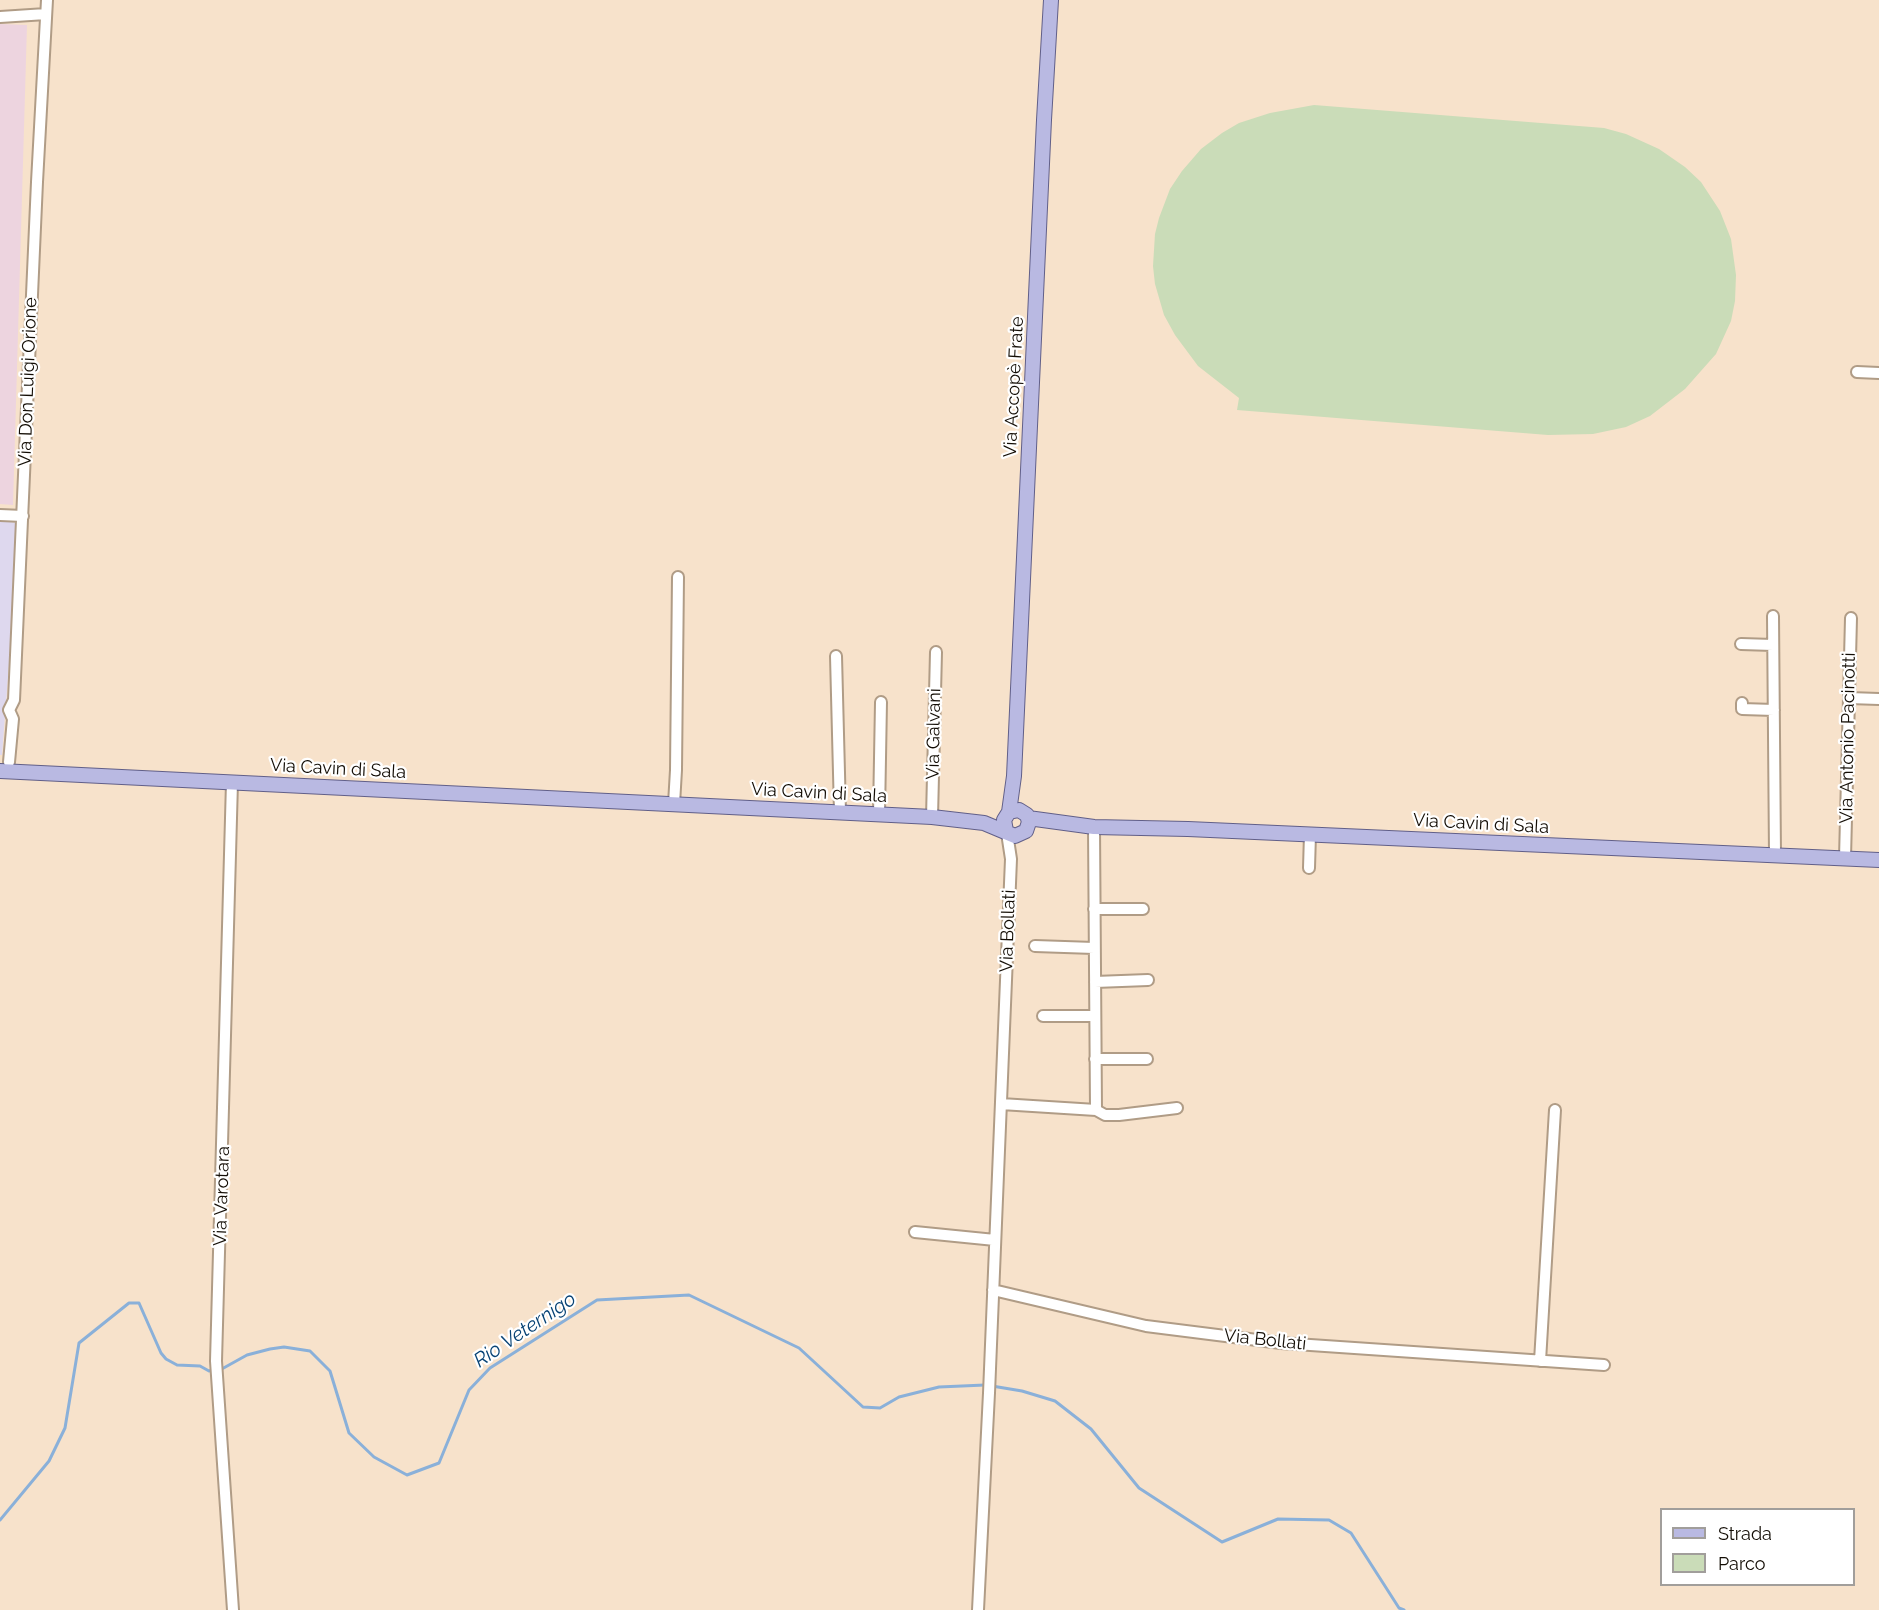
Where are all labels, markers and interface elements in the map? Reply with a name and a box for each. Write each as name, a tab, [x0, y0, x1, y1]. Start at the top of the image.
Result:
street label: Via Don Luigi Orione	[14, 297, 42, 467]
street label: Via Accopè Frate	[1000, 316, 1028, 458]
street label: Via Antonio Pacinotti	[1836, 652, 1860, 824]
street label: Via Galvani	[922, 688, 946, 780]
street label: Via Cavin di Sala	[269, 755, 407, 783]
street label: Via Cavin di Sala	[750, 779, 888, 807]
street label: Via Cavin di Sala	[1412, 810, 1550, 838]
street label: Via Bollati	[996, 889, 1020, 973]
street label: Via Varotara	[209, 1146, 235, 1246]
water label: Rio Veternigo	[469, 1287, 581, 1373]
street label: Via Bollati	[1223, 1325, 1307, 1355]
legend	[1660, 1508, 1855, 1586]
text: Strada	[1718, 1523, 1772, 1544]
text: Parco	[1718, 1553, 1765, 1574]

